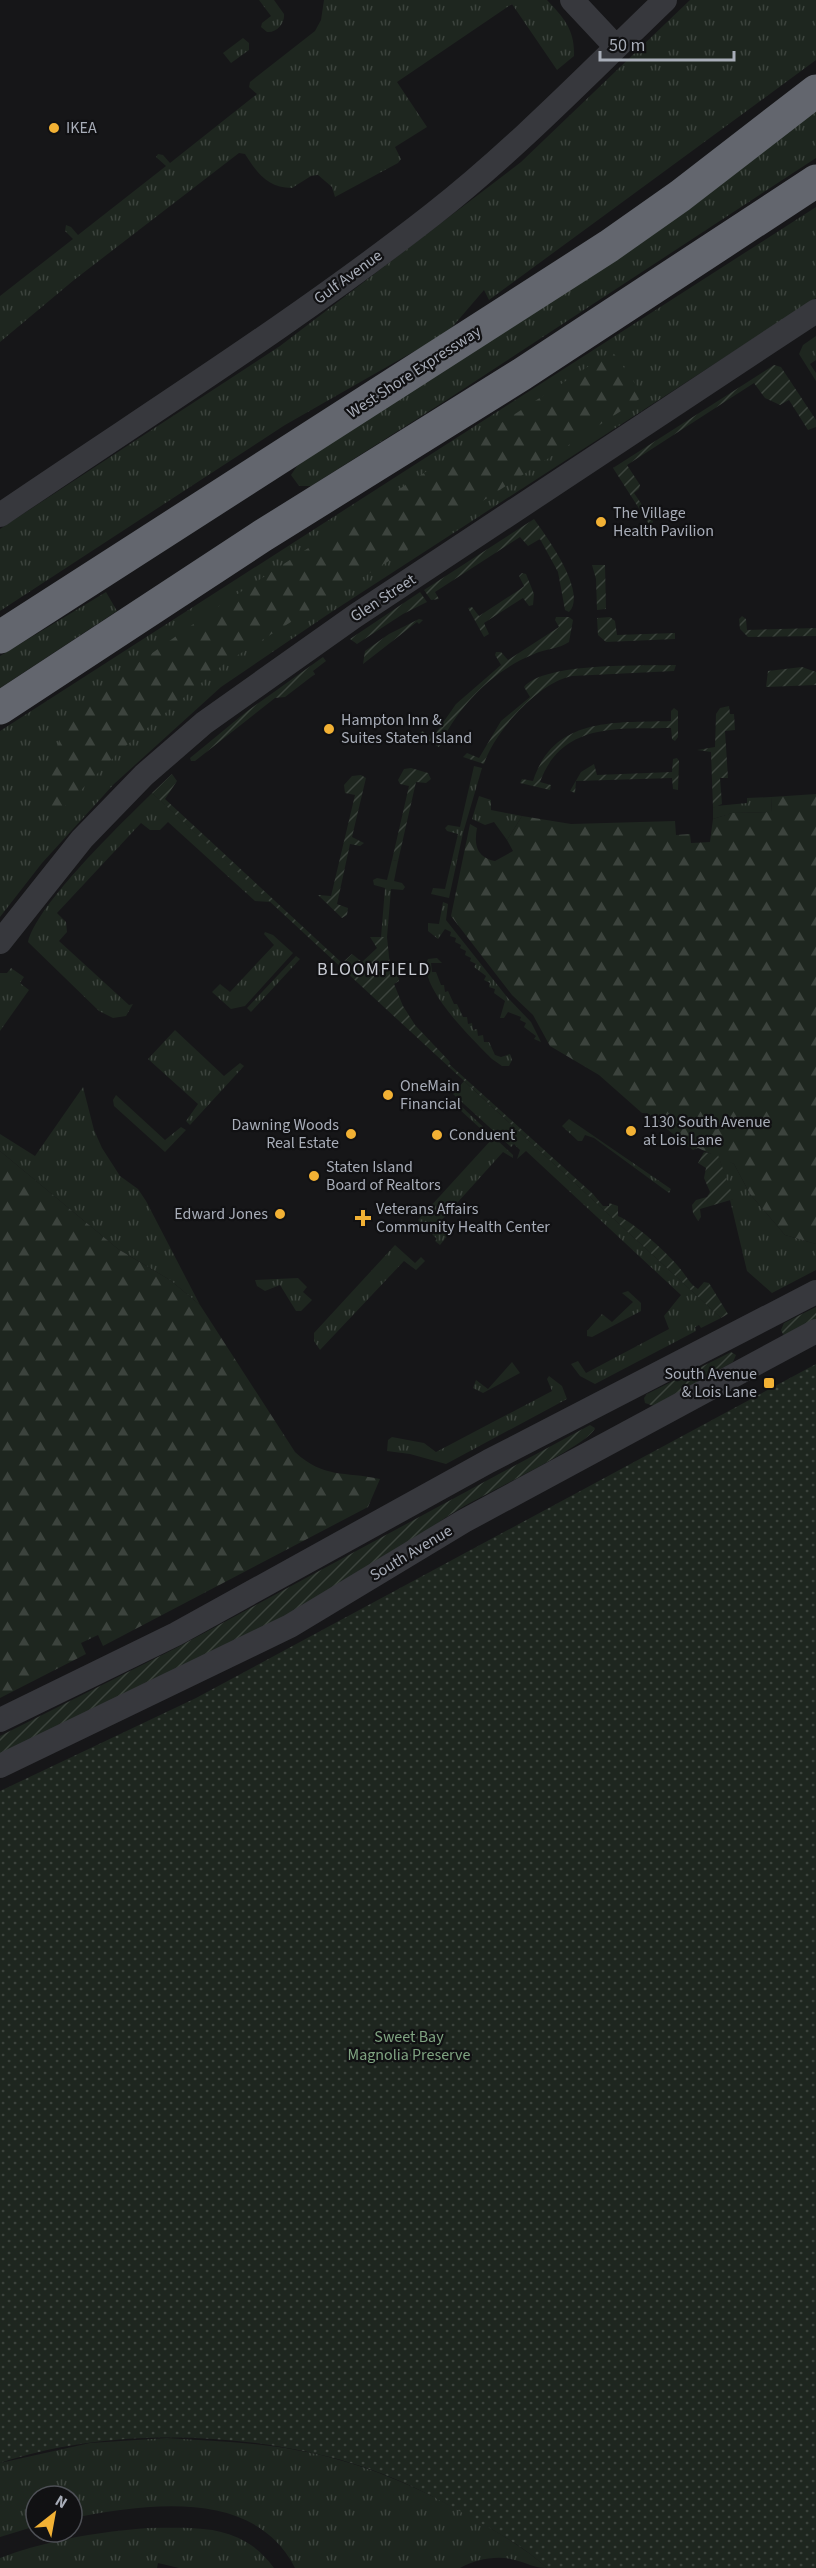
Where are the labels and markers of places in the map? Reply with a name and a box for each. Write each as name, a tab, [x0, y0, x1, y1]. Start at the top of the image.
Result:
place label: IKEA	[66, 117, 97, 139]
marker: IKEA	[47, 121, 61, 135]
place label: The Village Health Pavilion	[613, 502, 714, 542]
marker: The Village Health Pavilion	[594, 515, 608, 529]
place label: Hampton Inn & Suites Staten Island	[341, 709, 472, 749]
marker: Hampton Inn & Suites Staten Island	[322, 722, 336, 736]
place label: OneMain Financial	[400, 1075, 461, 1115]
marker: OneMain Financial	[381, 1088, 395, 1102]
place label: 1130 South Avenue at Lois Lane	[643, 1111, 771, 1151]
place label: Dawning Woods Real Estate	[231, 1114, 339, 1154]
place label: Conduent	[449, 1124, 516, 1146]
marker: 1130 South Avenue at Lois Lane	[624, 1124, 638, 1138]
marker: Dawning Woods Real Estate	[344, 1127, 358, 1141]
marker: Conduent	[430, 1128, 444, 1142]
place label: Staten Island Board of Realtors	[326, 1156, 441, 1196]
marker: Staten Island Board of Realtors	[307, 1169, 321, 1183]
place label: Veterans Affairs Community Health Center	[376, 1198, 550, 1238]
place label: Edward Jones	[174, 1203, 268, 1225]
marker: Edward Jones	[273, 1207, 287, 1221]
marker: Veterans Affairs Community Health Center	[354, 1209, 372, 1227]
place label: South Avenue & Lois Lane	[664, 1363, 757, 1403]
marker: South Avenue & Lois Lane	[762, 1376, 776, 1390]

